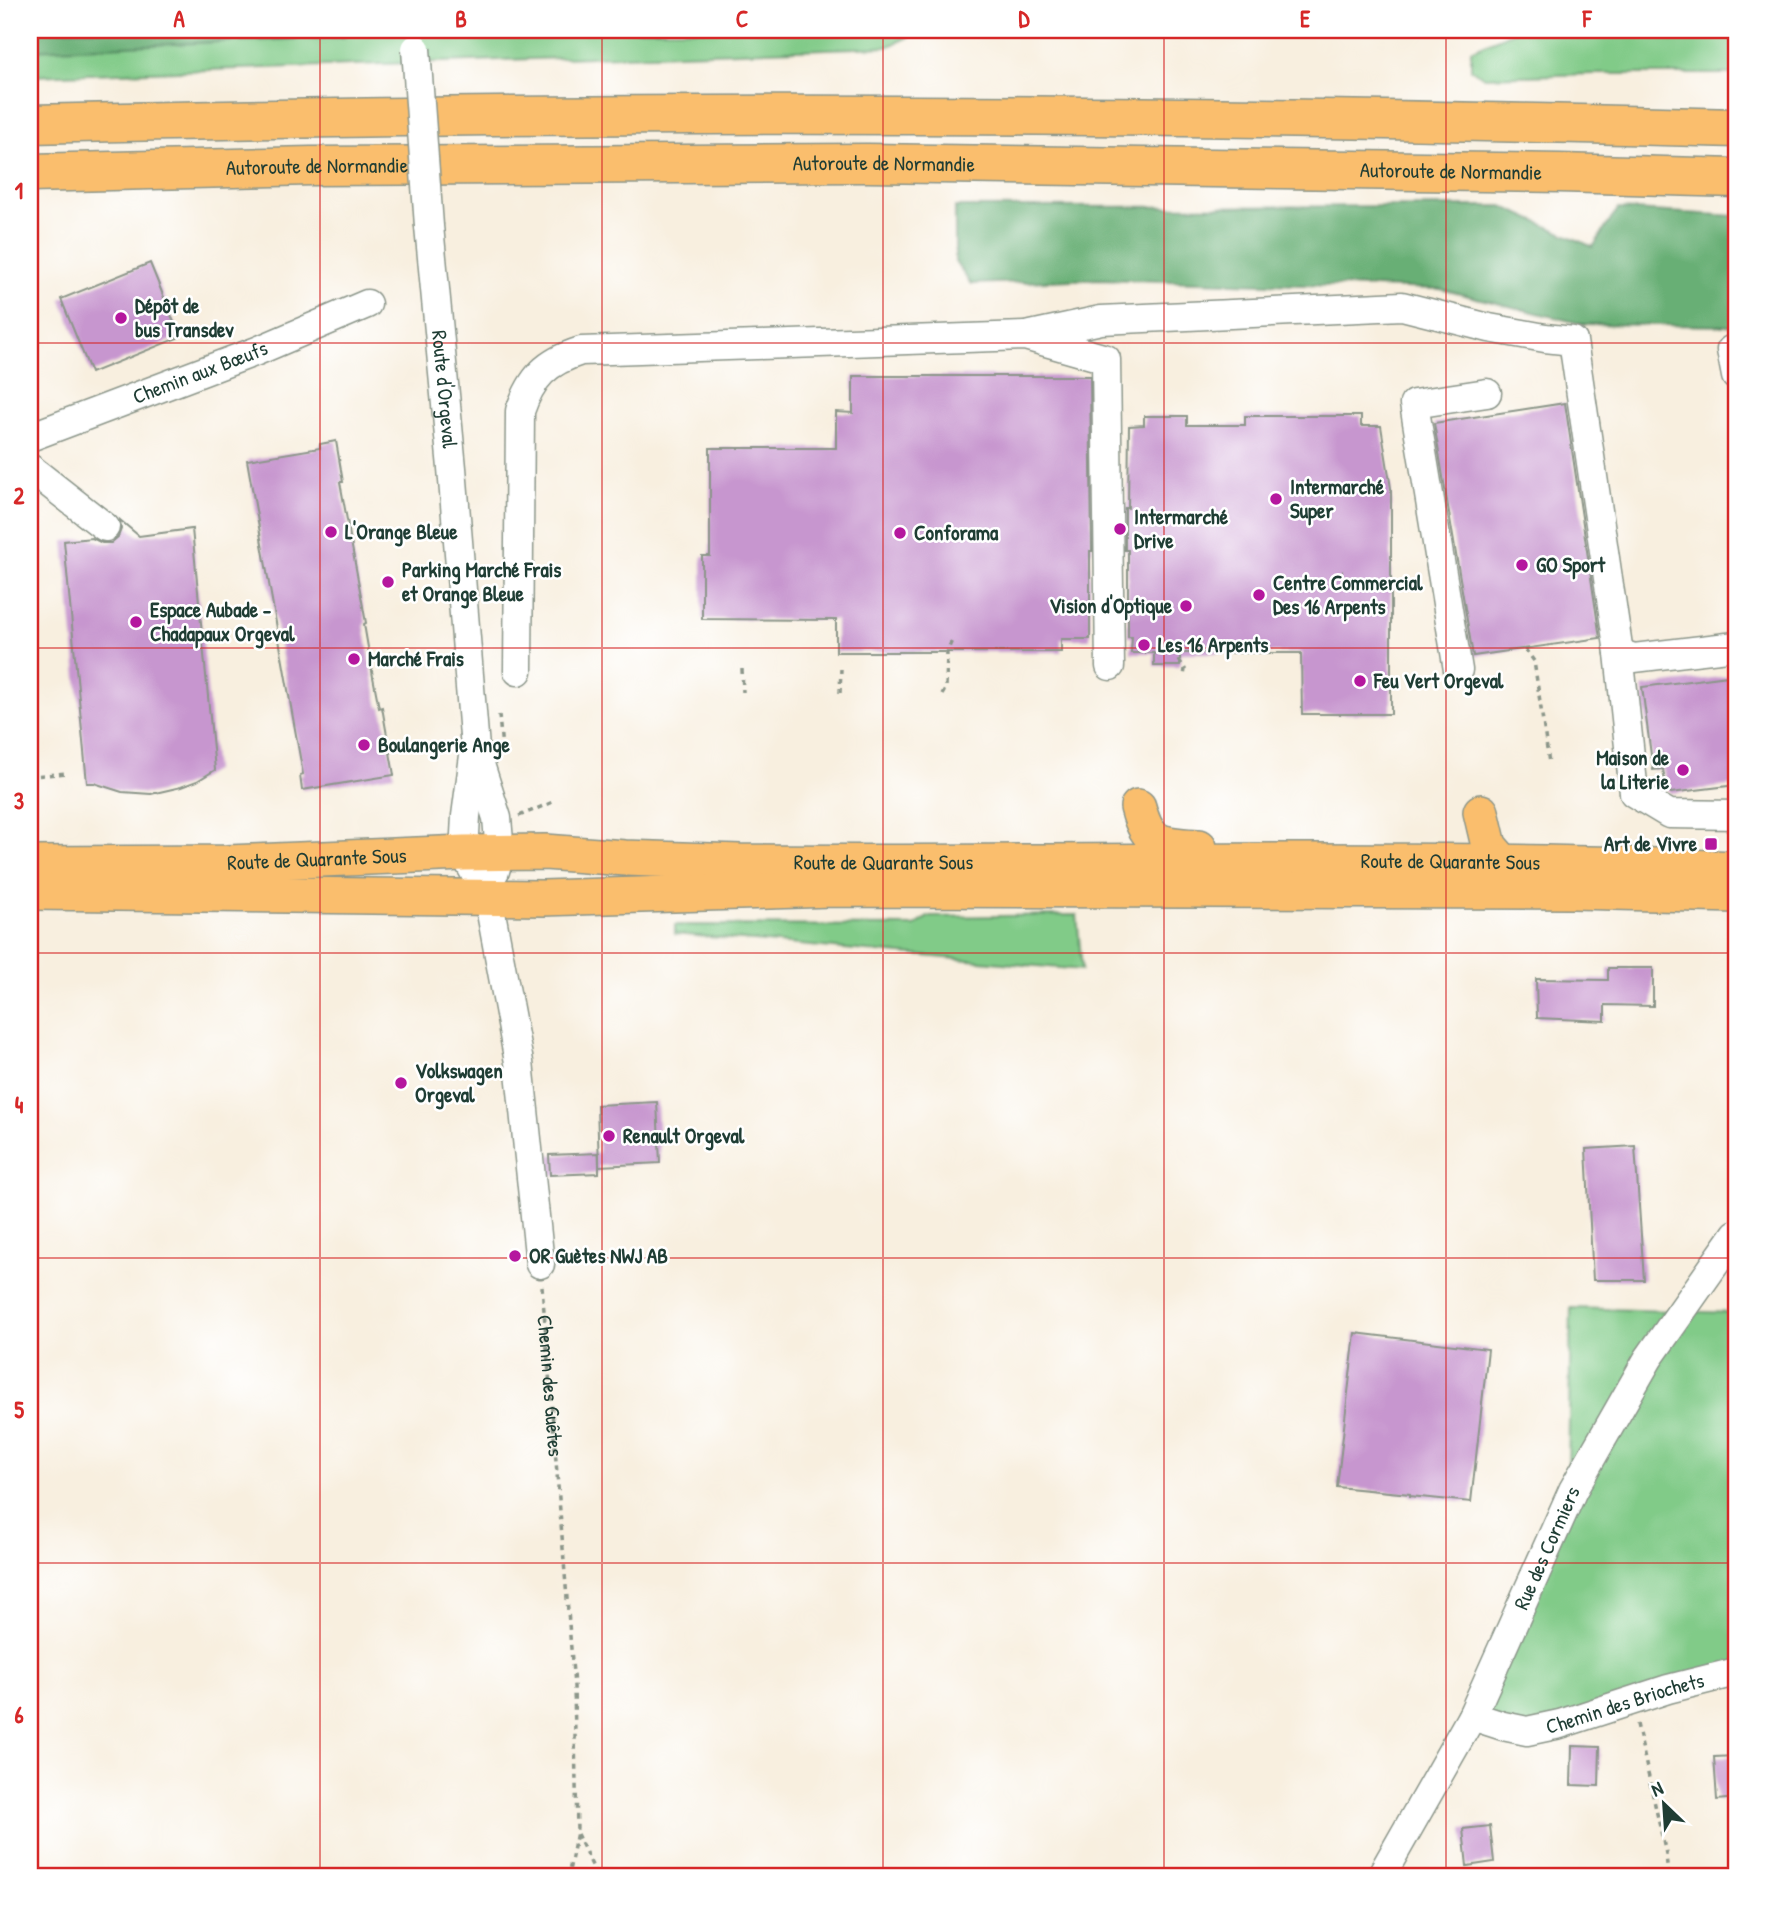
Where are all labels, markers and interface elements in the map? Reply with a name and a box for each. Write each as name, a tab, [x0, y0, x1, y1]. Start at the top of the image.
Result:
text: A	[173, 3, 185, 34]
text: B	[455, 3, 467, 34]
text: C	[736, 3, 748, 34]
text: D	[1019, 3, 1031, 34]
text: E	[1300, 3, 1311, 34]
text: F	[1582, 3, 1593, 34]
street label: Autoroute de Normandie	[793, 148, 975, 179]
street label: Autoroute de Normandie	[225, 150, 408, 182]
street label: Autoroute de Normandie	[1360, 155, 1542, 187]
text: 1	[15, 175, 23, 206]
place label: Dépôt de bus Transdev	[135, 291, 234, 344]
marker: Dépôt de bus Transdev	[113, 310, 129, 326]
street label: Route d'Orgeval	[425, 329, 465, 450]
street label: Chemin aux Bœufs	[128, 333, 272, 411]
place label: Intermarché Super	[1290, 472, 1385, 526]
text: 2	[14, 480, 25, 511]
marker: Intermarché Super	[1268, 491, 1284, 507]
place label: Intermarché Drive	[1134, 502, 1229, 555]
place label: L'Orange Bleue	[345, 517, 458, 547]
place label: Conforama	[914, 518, 999, 547]
marker: Intermarché Drive	[1112, 521, 1128, 537]
marker: L'Orange Bleue	[323, 524, 339, 540]
marker: Conforama	[892, 525, 908, 541]
place label: GO Sport	[1536, 550, 1606, 580]
place label: Parking Marché Frais et Orange Bleue	[402, 555, 561, 609]
marker: GO Sport	[1514, 557, 1530, 573]
place label: Centre Commercial Des 16 Arpents	[1273, 568, 1423, 622]
marker: Parking Marché Frais et Orange Bleue	[380, 574, 396, 590]
marker: Centre Commercial Des 16 Arpents	[1251, 587, 1267, 603]
place label: Vision d'Optique	[1049, 591, 1173, 621]
place label: Espace Aubade - Chadapaux Orgeval	[150, 595, 295, 649]
marker: Vision d'Optique	[1178, 598, 1194, 614]
marker: Espace Aubade - Chadapaux Orgeval	[128, 614, 144, 630]
place label: Les 16 Arpents	[1158, 630, 1268, 660]
marker: Les 16 Arpents	[1136, 637, 1152, 653]
place label: Marché Frais	[368, 644, 464, 673]
marker: Marché Frais	[346, 651, 362, 667]
place label: Feu Vert Orgeval	[1373, 666, 1504, 696]
marker: Feu Vert Orgeval	[1352, 673, 1368, 689]
place label: Boulangerie Ange	[378, 730, 511, 760]
marker: Boulangerie Ange	[356, 737, 372, 753]
place label: Maison de la Literie	[1596, 743, 1670, 796]
marker: Maison de la Literie	[1675, 762, 1691, 778]
text: 3	[14, 785, 24, 816]
place label: Art de Vivre	[1604, 829, 1698, 858]
marker: Art de Vivre	[1703, 836, 1719, 852]
street label: Route de Quarante Sous	[227, 840, 407, 877]
street label: Route de Quarante Sous	[1361, 846, 1541, 877]
street label: Route de Quarante Sous	[794, 847, 973, 877]
place label: Volkswagen Orgeval	[415, 1056, 503, 1110]
marker: Volkswagen Orgeval	[393, 1075, 409, 1091]
text: 4	[15, 1089, 24, 1120]
place label: Renault Orgeval	[623, 1121, 745, 1151]
marker: Renault Orgeval	[601, 1128, 617, 1144]
place label: OR Guètes NWJ AB	[529, 1241, 668, 1270]
marker: OR Guètes NWJ AB	[507, 1248, 523, 1264]
street label: Chemin des Guêtes	[530, 1314, 571, 1458]
text: 5	[14, 1394, 24, 1425]
street label: Rue des Cormiers	[1506, 1482, 1587, 1614]
street label: Chemin des Briochets	[1543, 1666, 1707, 1741]
text: 6	[14, 1699, 24, 1730]
north arrow	[1630, 1770, 1700, 1840]
text: N	[1647, 1775, 1667, 1803]

